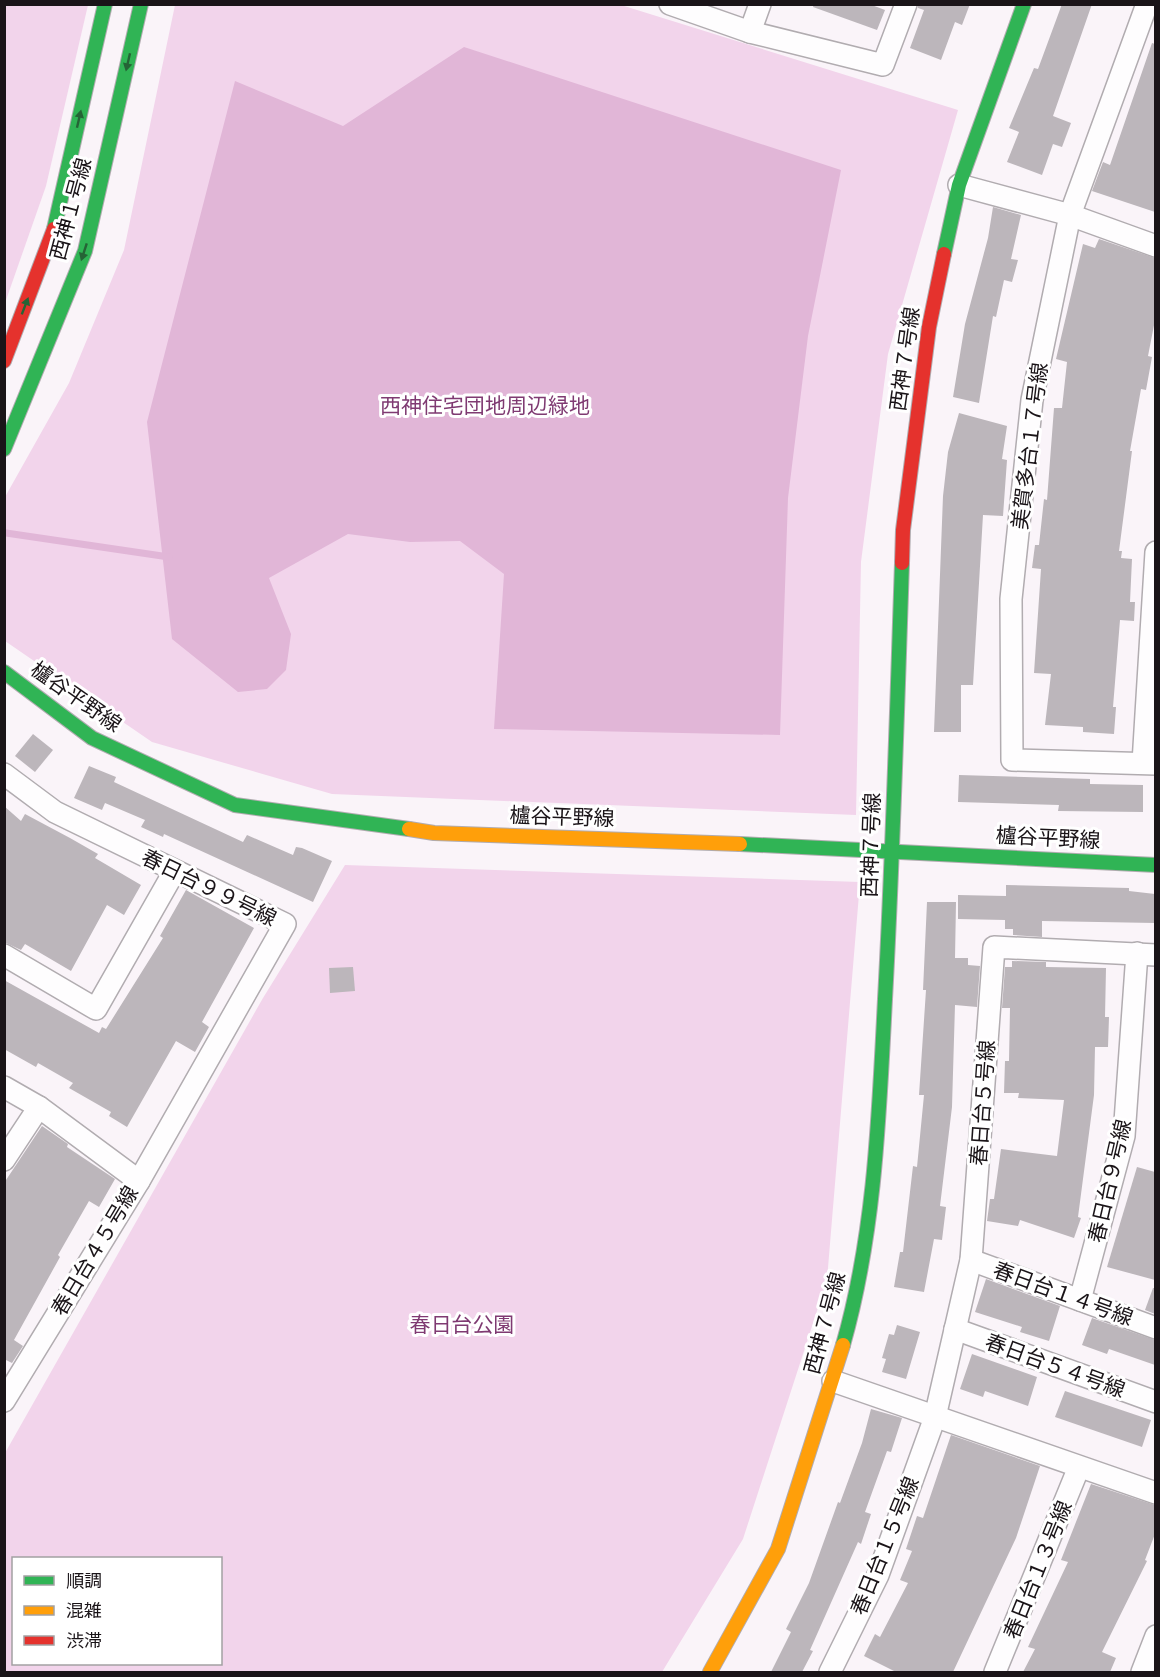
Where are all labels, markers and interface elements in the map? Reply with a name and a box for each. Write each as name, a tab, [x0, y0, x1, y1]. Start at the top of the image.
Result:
one-way arrow	[122, 52, 132, 71]
one-way arrow	[74, 110, 84, 128]
street label: 西神１号線	[45, 155, 96, 263]
one-way arrow	[79, 243, 88, 261]
one-way arrow	[21, 297, 30, 315]
street label: 西神７号線	[885, 305, 924, 413]
street label: 美賀多台１７号線	[1007, 361, 1052, 531]
park label: 西神住宅団地周辺緑地	[380, 393, 590, 418]
street label: 櫨谷平野線	[26, 656, 126, 737]
street label: 西神７号線	[856, 792, 885, 898]
street label: 櫨谷平野線	[509, 802, 615, 831]
street label: 櫨谷平野線	[995, 822, 1101, 853]
street label: 春日台９９号線	[138, 844, 281, 931]
street label: 春日台５号線	[966, 1039, 999, 1167]
street label: 春日台９号線	[1083, 1117, 1136, 1245]
street label: 春日台４５号線	[46, 1181, 143, 1320]
street label: 春日台１４号線	[990, 1257, 1137, 1330]
street label: 西神７号線	[799, 1269, 850, 1377]
park label: 春日台公園	[410, 1312, 515, 1337]
street label: 春日台５４号線	[982, 1329, 1129, 1402]
street label: 春日台１５号線	[845, 1473, 924, 1619]
street label: 春日台１３号線	[998, 1497, 1077, 1643]
legend	[12, 1557, 222, 1665]
text: 順調	[66, 1570, 102, 1591]
text: 混雑	[66, 1600, 102, 1621]
text: 渋滞	[66, 1630, 102, 1651]

